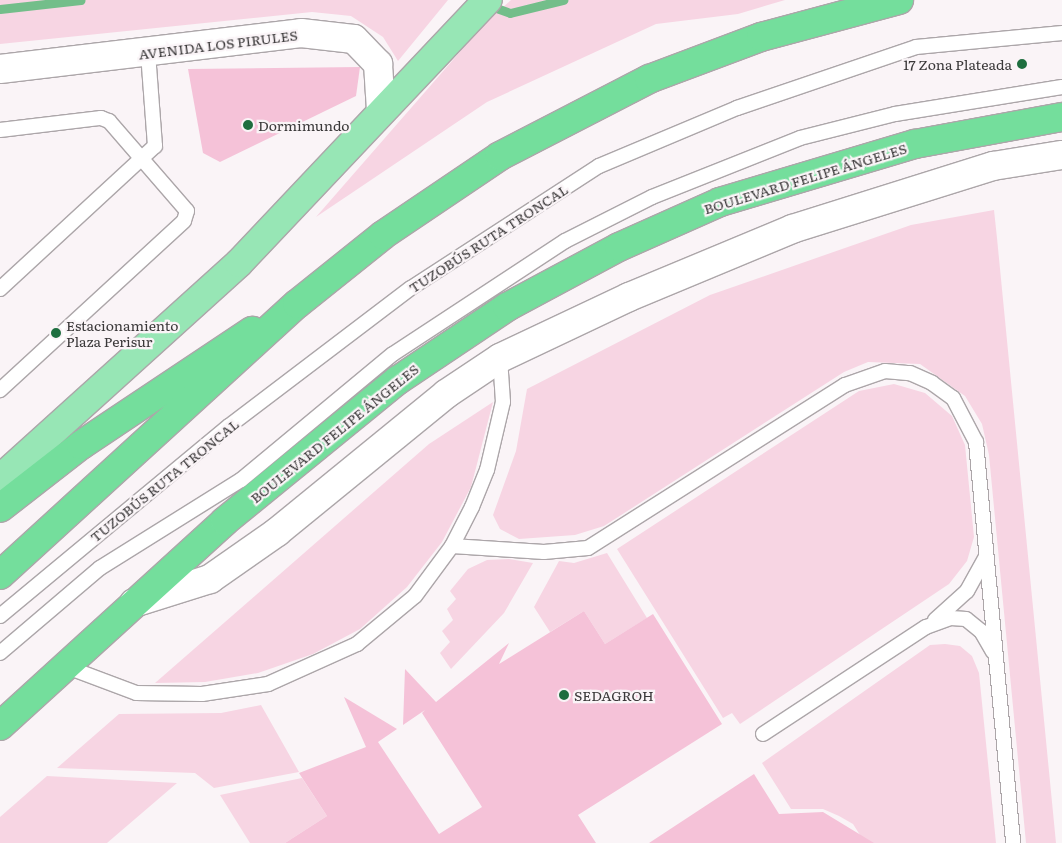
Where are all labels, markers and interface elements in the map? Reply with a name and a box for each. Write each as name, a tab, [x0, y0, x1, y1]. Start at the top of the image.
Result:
street label: AVENIDA LOS PIRULES	[138, 26, 298, 62]
place label: 17 Zona Plateada	[903, 56, 1012, 72]
marker: 17 Zona Plateada	[1016, 58, 1028, 70]
place label: Dormimundo	[258, 117, 350, 133]
marker: Dormimundo	[242, 119, 254, 131]
street label: BOULEVARD FELIPE ÁNGELES	[702, 139, 908, 217]
street label: TUZOBÚS RUTA TRONCAL	[405, 180, 571, 296]
place label: Estacionamiento Plaza Perisur	[66, 317, 178, 350]
marker: Estacionamiento Plaza Perisur	[50, 327, 62, 339]
street label: BOULEVARD FELIPE ÁNGELES	[247, 360, 421, 506]
street label: TUZOBÚS RUTA TRONCAL	[86, 415, 242, 545]
place label: SEDAGROH	[574, 687, 654, 703]
marker: SEDAGROH	[558, 689, 570, 701]

